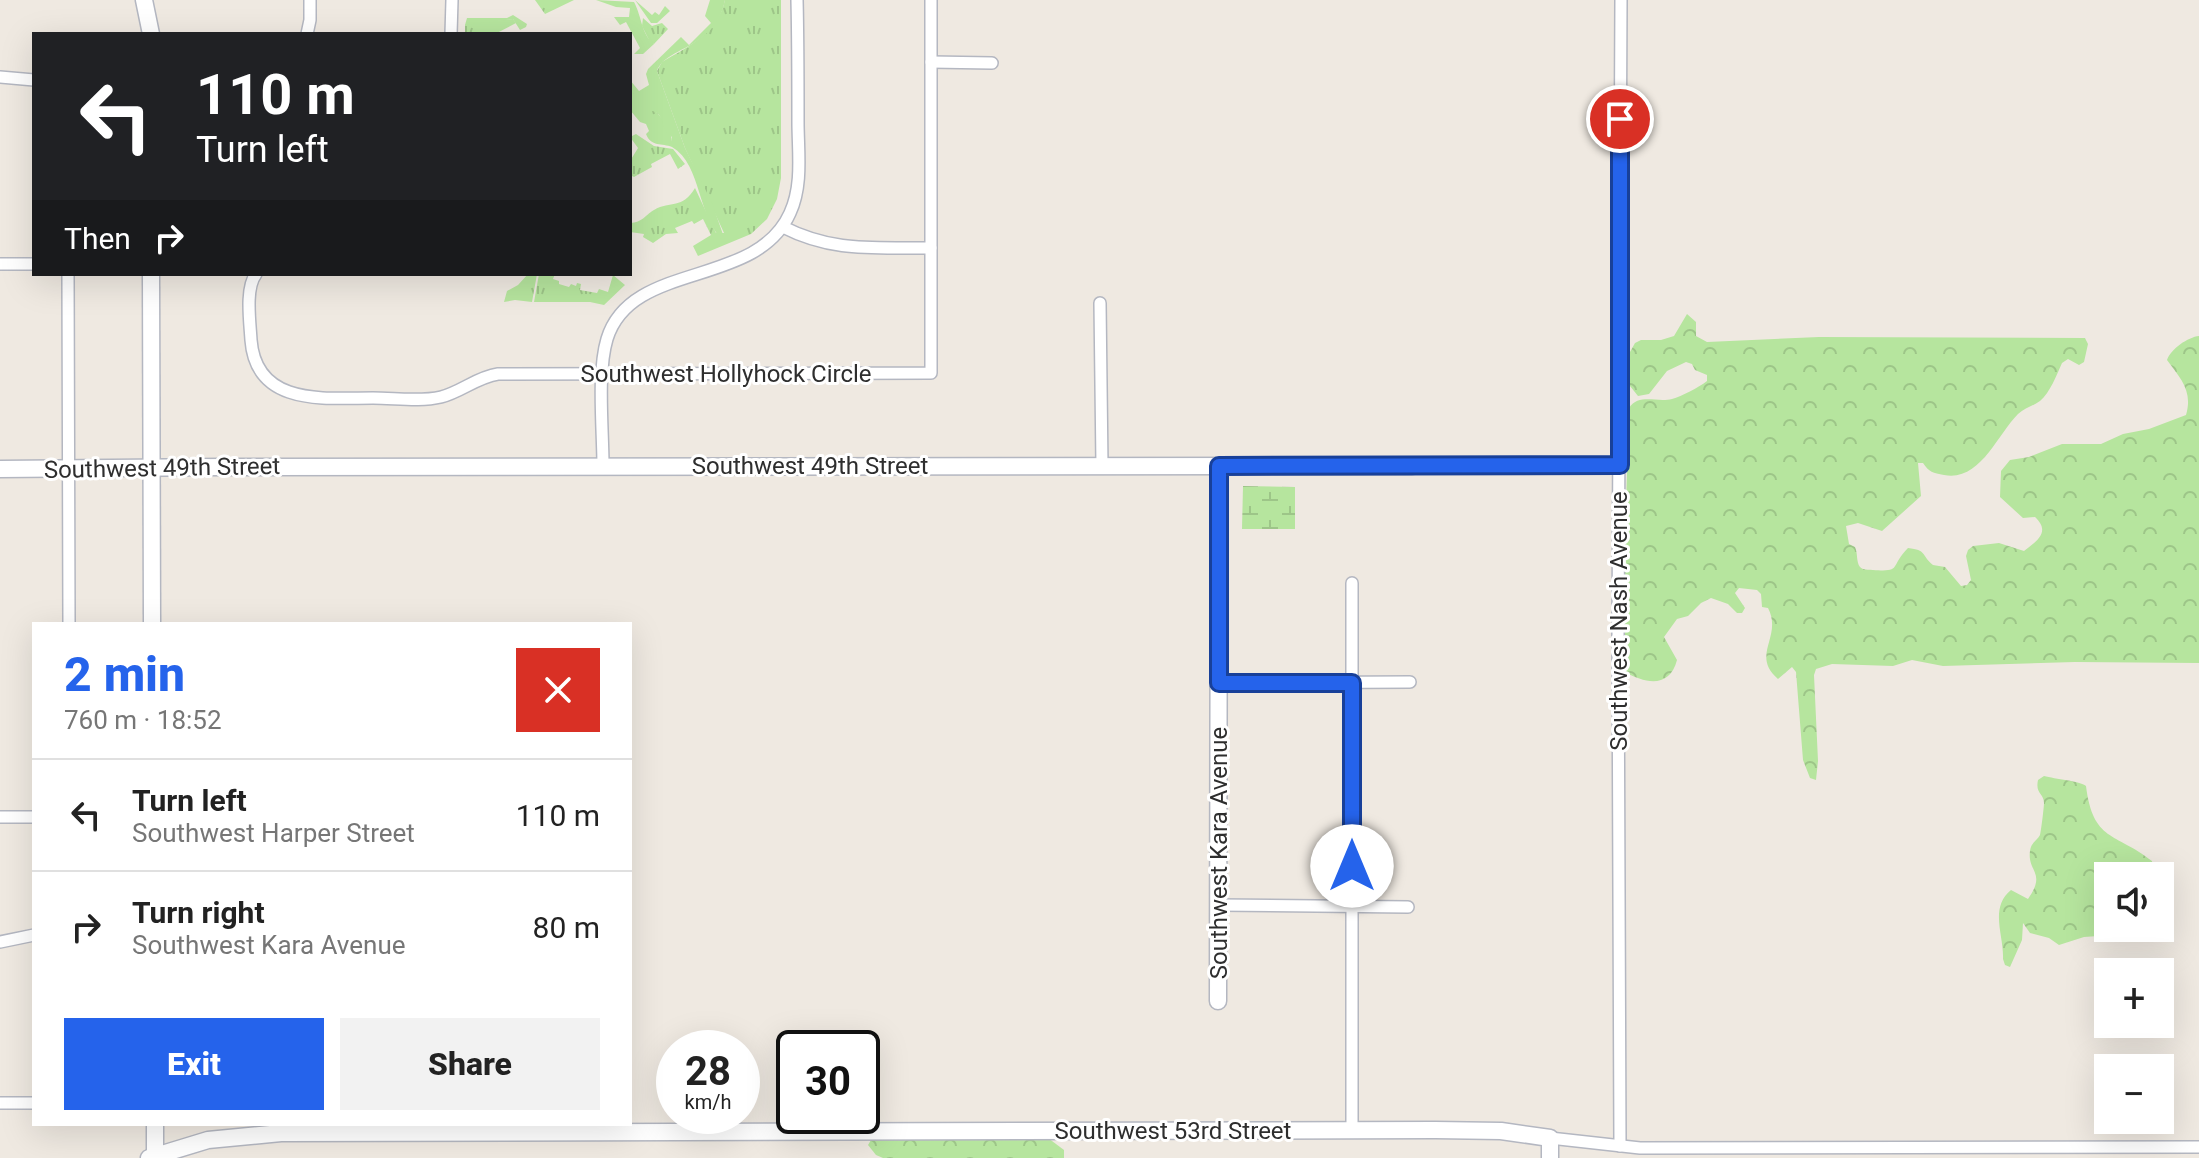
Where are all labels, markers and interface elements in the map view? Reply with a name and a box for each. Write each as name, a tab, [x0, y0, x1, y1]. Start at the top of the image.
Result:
text: 110 m	[196, 62, 355, 128]
icon: left	[64, 64, 168, 168]
pin	[1586, 85, 1654, 153]
icon: arrive	[1598, 97, 1642, 141]
text: Turn left	[196, 129, 329, 171]
icon: right	[147, 216, 191, 260]
text: Then	[64, 221, 131, 256]
street label: Southwest Hollyhock Circle	[580, 360, 872, 388]
street label: Southwest 49th Street	[44, 452, 281, 484]
street label: Southwest 49th Street	[692, 452, 928, 480]
street label: Southwest Nash Avenue	[1605, 491, 1633, 751]
text: 2 min	[64, 646, 185, 703]
button: close	[516, 648, 600, 732]
text: 760 m · 18:52	[64, 705, 222, 735]
street label: Southwest Kara Avenue	[1205, 727, 1233, 979]
text: Turn left	[132, 783, 247, 818]
icon: left	[64, 793, 108, 837]
text: 110 m	[516, 798, 600, 833]
text: Southwest Harper Street	[132, 818, 415, 848]
position arrow	[1310, 824, 1394, 908]
map controls	[2094, 862, 2174, 1134]
button: sound	[2094, 862, 2174, 942]
text: Turn right	[132, 895, 265, 930]
icon: right	[64, 905, 108, 949]
text: 80 m	[533, 910, 600, 945]
text: Southwest Kara Avenue	[132, 930, 406, 960]
button: +	[2094, 958, 2174, 1038]
button: Exit	[64, 1018, 324, 1110]
button: Share	[340, 1018, 600, 1110]
speed limit sign: 30	[776, 1030, 880, 1134]
text: 28	[685, 1048, 731, 1095]
button: −	[2094, 1054, 2174, 1134]
text: km/h	[685, 1090, 731, 1114]
street label: Southwest 53rd Street	[1055, 1117, 1292, 1145]

